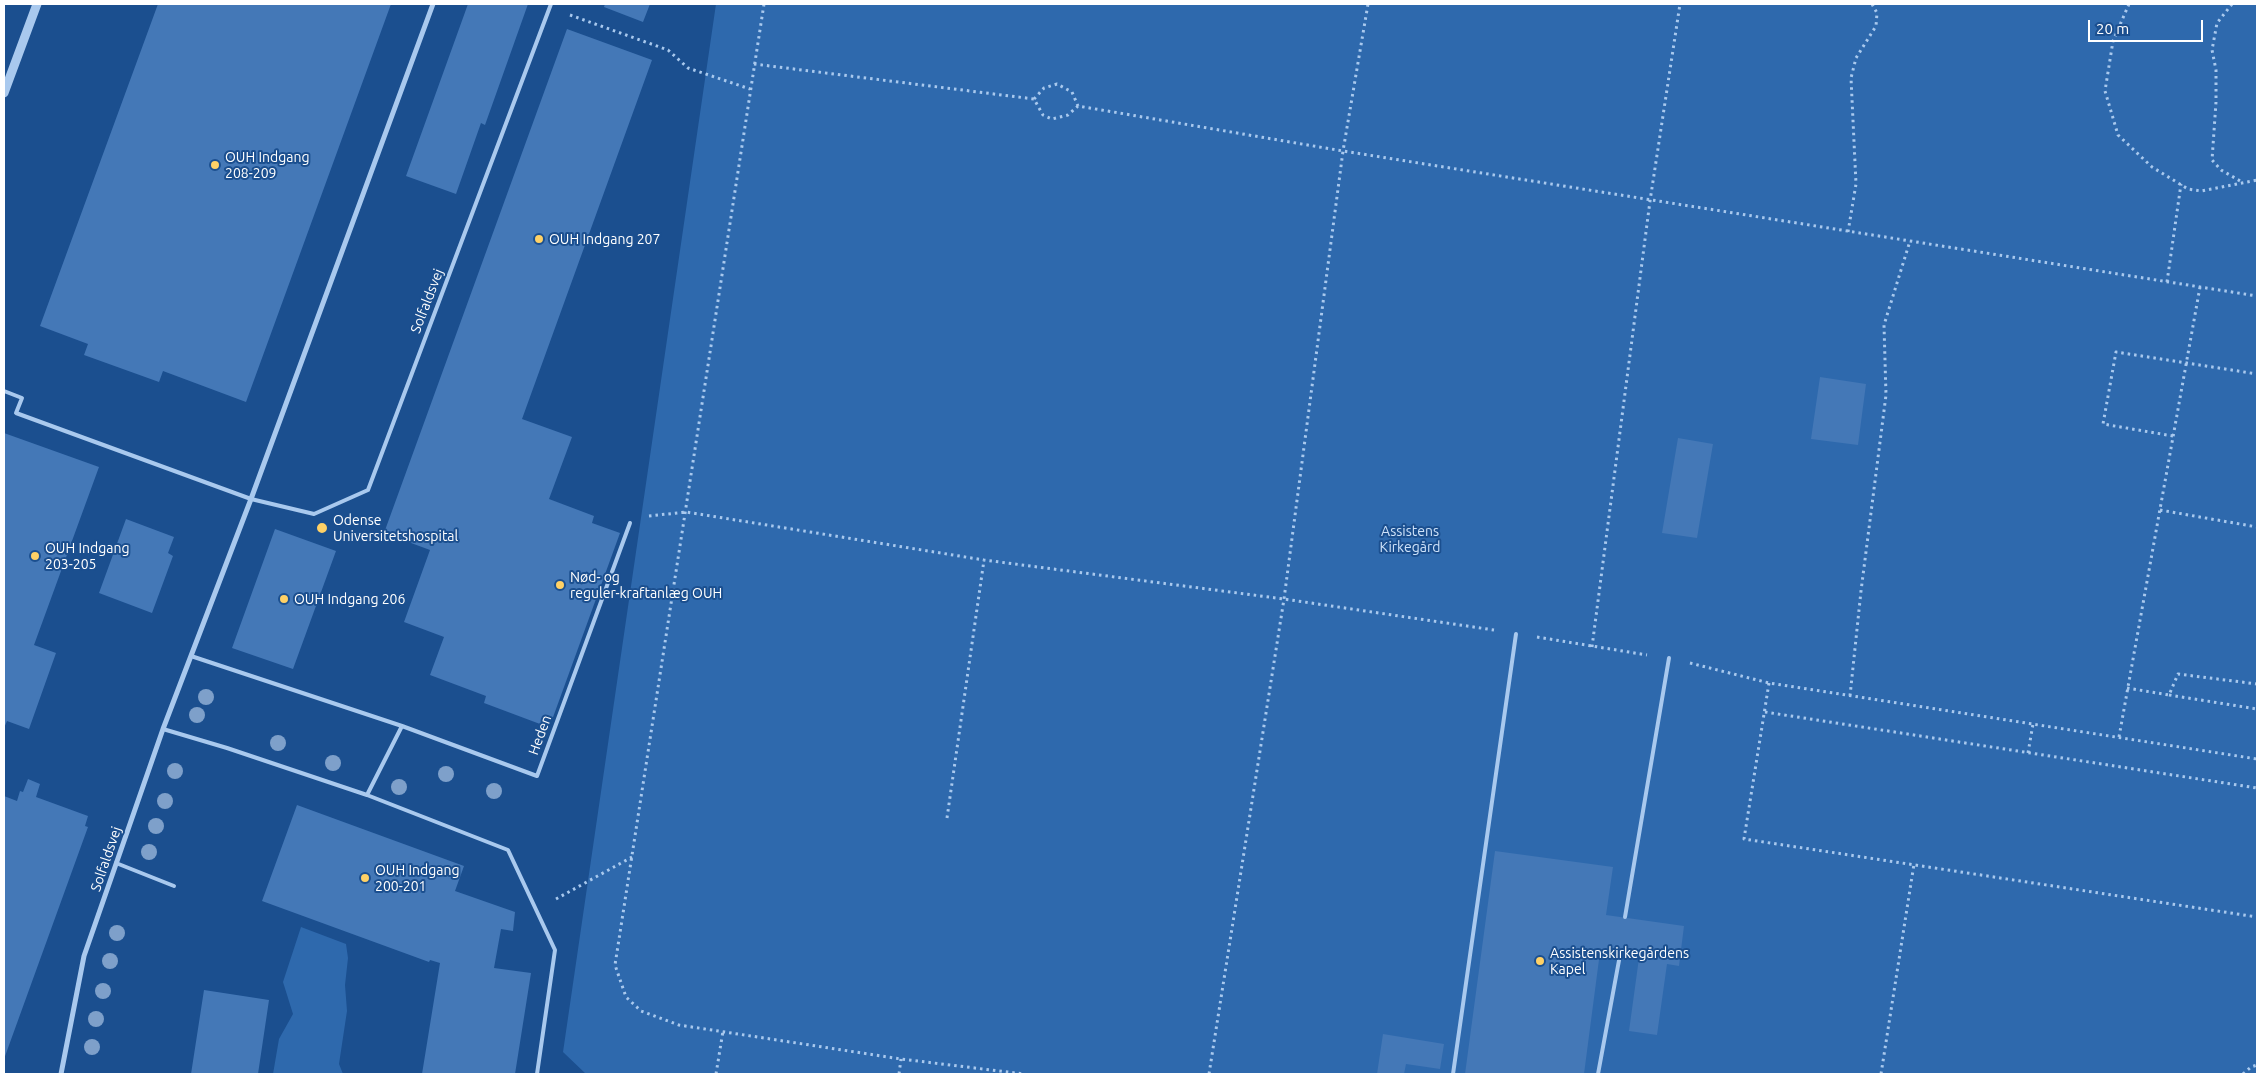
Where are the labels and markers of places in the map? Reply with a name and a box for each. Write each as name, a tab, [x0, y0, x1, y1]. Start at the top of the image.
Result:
place label: OUH Indgang 208-209	[225, 149, 309, 182]
marker: OUH Indgang 208-209	[209, 159, 221, 171]
place label: OUH Indgang 207	[549, 231, 660, 247]
marker: OUH Indgang 207	[533, 233, 545, 245]
place label: Odense Universitetshospital	[333, 512, 458, 544]
marker: Odense Universitetshospital	[315, 521, 329, 535]
place label: OUH Indgang 203-205	[45, 540, 129, 572]
marker: OUH Indgang 203-205	[29, 550, 41, 562]
place label: Nød- og reguler-kraftanlæg OUH	[570, 569, 722, 602]
marker: Nød- og reguler-kraftanlæg OUH	[554, 579, 566, 591]
place label: OUH Indgang 206	[294, 591, 405, 607]
marker: OUH Indgang 206	[278, 593, 290, 605]
place label: OUH Indgang 200-201	[375, 862, 459, 894]
marker: OUH Indgang 200-201	[359, 872, 371, 884]
place label: Assistenskirkegårdens Kapel	[1550, 945, 1689, 978]
marker: Assistenskirkegårdens Kapel	[1534, 955, 1546, 967]

